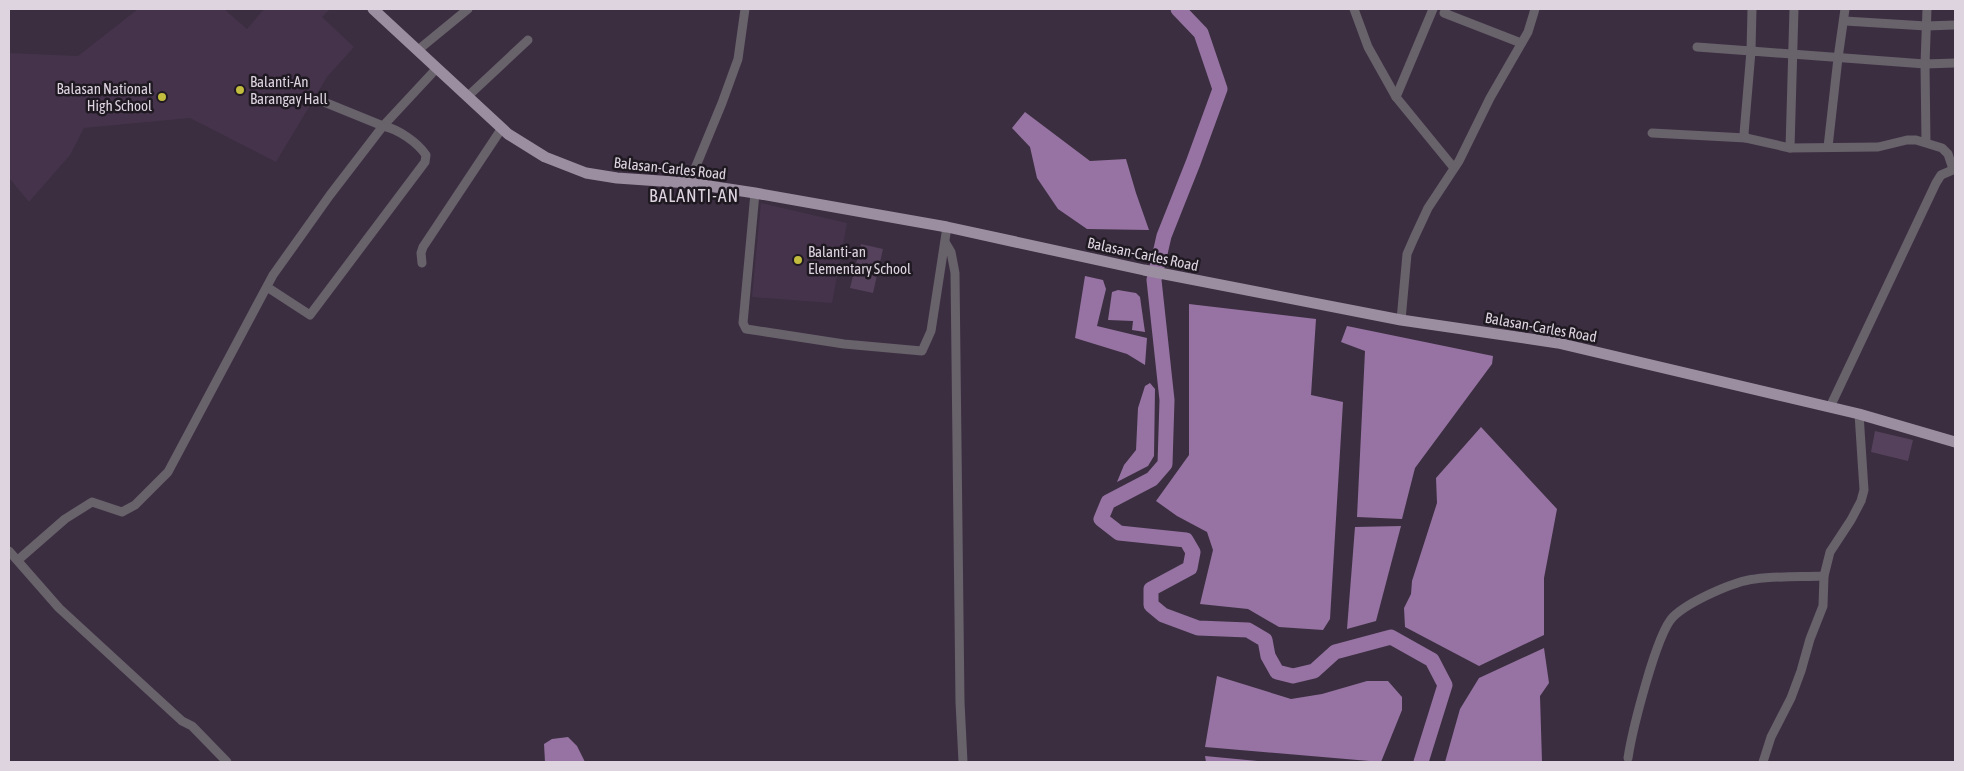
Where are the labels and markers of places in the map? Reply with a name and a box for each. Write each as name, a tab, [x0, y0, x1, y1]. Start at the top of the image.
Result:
place label: Balanti-An Barangay Hall	[250, 73, 327, 107]
place label: Balasan National High School	[56, 80, 152, 114]
marker: Balanti-An Barangay Hall	[234, 84, 246, 96]
marker: Balasan National High School	[156, 91, 168, 103]
place label: Balanti-an Elementary School	[808, 243, 911, 277]
marker: Balanti-an Elementary School	[792, 254, 804, 266]

